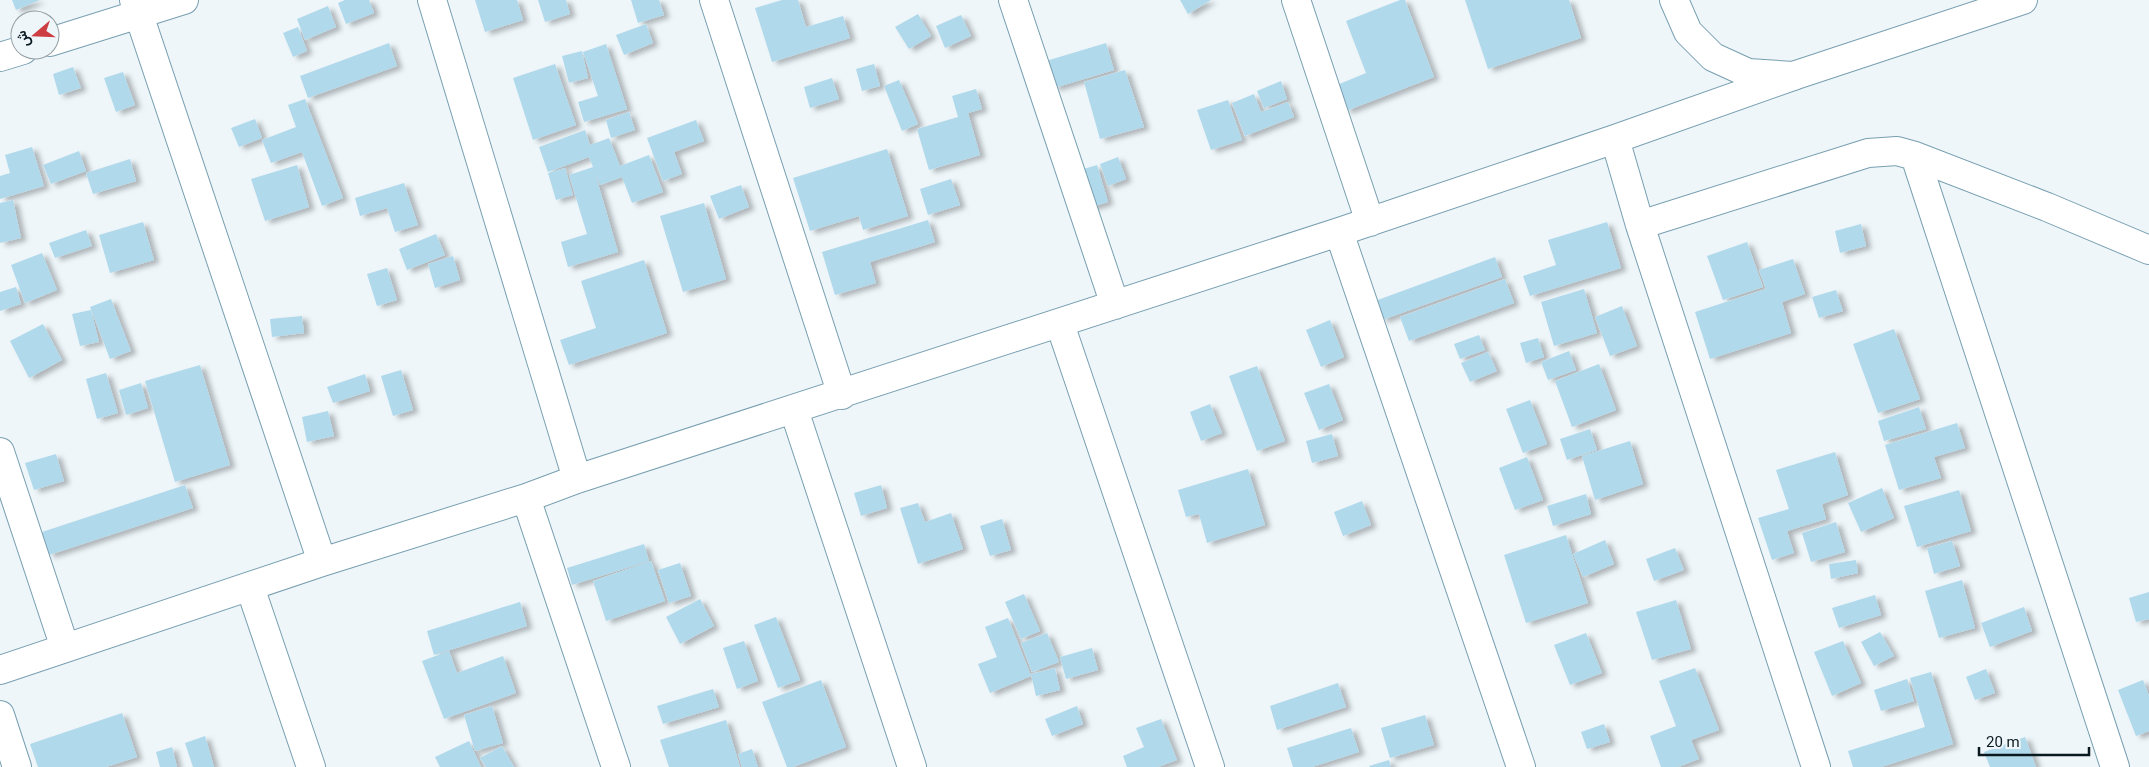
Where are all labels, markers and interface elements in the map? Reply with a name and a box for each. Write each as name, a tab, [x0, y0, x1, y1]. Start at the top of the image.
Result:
north arrow	[10, 10, 60, 60]
text: ش	[12, 28, 34, 50]
scale bar	[1979, 724, 2089, 756]
text: 20 m	[1986, 733, 2020, 751]

